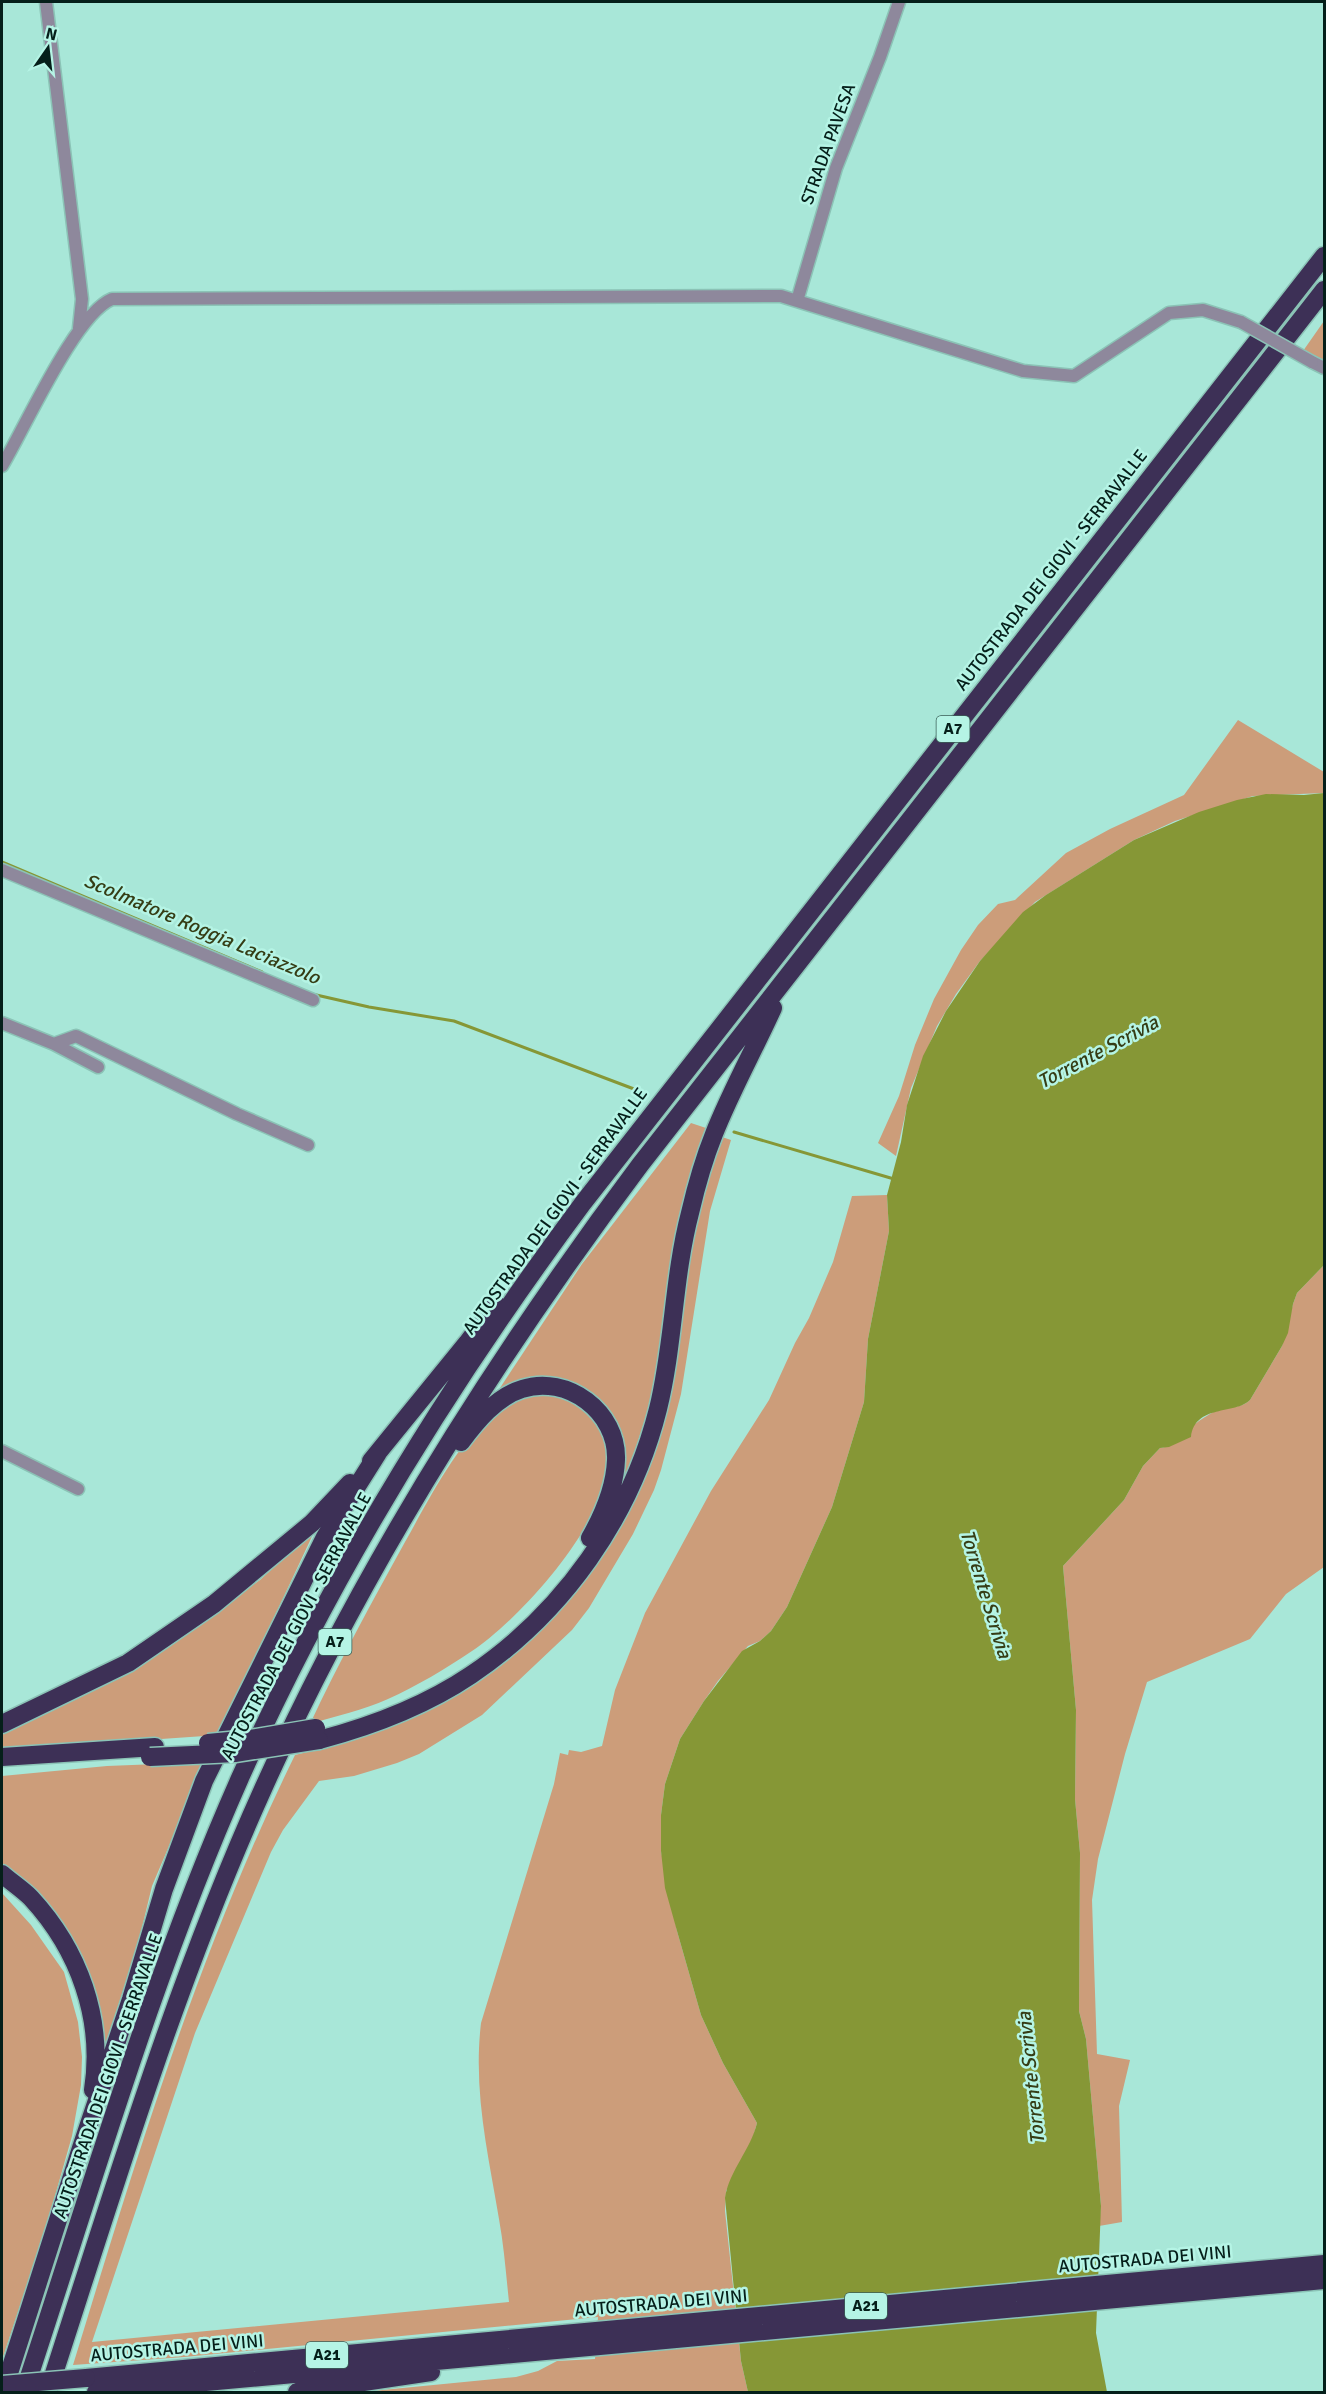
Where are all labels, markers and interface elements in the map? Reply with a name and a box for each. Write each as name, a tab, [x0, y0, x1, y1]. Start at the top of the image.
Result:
north arrow	[18, 18, 78, 78]
text: N	[44, 23, 59, 45]
street label: STRADA PAVESA	[796, 80, 860, 208]
street label: AUTOSTRADA DEI GIOVI - SERRAVALLE	[950, 445, 1152, 695]
road number: A7	[936, 716, 970, 742]
water label: Scolmatore Roggia Laciazzolo	[80, 868, 325, 991]
water label: Torrente Scrivia	[1033, 1009, 1163, 1094]
street label: AUTOSTRADA DEI GIOVI - SERRAVALLE	[458, 1083, 652, 1339]
street label: AUTOSTRADA DEI GIOVI - SERRAVALLE	[216, 1488, 376, 1764]
water label: Torrente Scrivia	[955, 1527, 1018, 1662]
road number: A7	[318, 1629, 352, 1655]
street label: AUTOSTRADA DEI GIOVI - SERRAVALLE	[49, 1931, 167, 2221]
water label: Torrente Scrivia	[1012, 2010, 1050, 2145]
street label: AUTOSTRADA DEI VINI	[1058, 2240, 1232, 2278]
street label: AUTOSTRADA DEI VINI	[574, 2284, 748, 2322]
road number: A21	[845, 2293, 887, 2319]
street label: AUTOSTRADA DEI VINI	[90, 2329, 264, 2367]
road number: A21	[306, 2342, 348, 2368]

